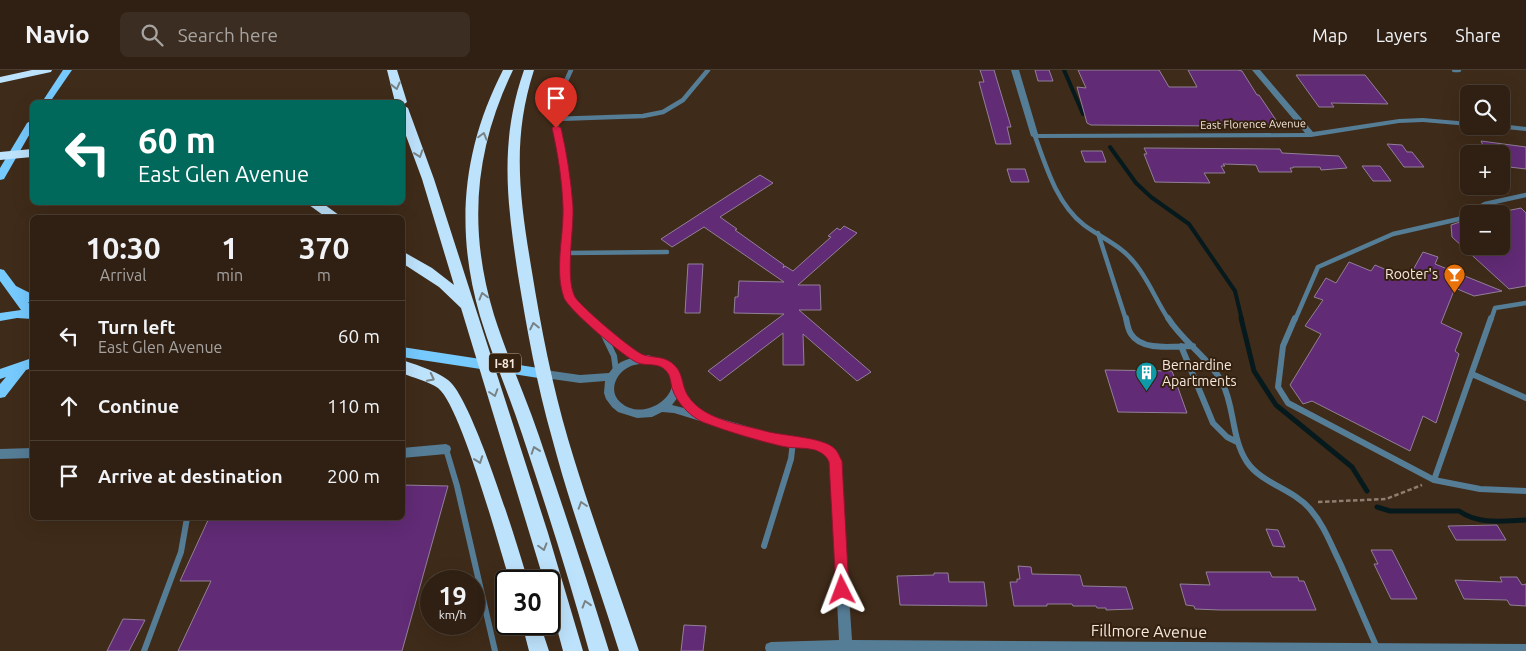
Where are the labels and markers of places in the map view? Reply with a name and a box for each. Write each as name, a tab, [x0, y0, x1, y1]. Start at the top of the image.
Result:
pin	[535, 77, 577, 128]
bar icon: Rooter's	[1442, 262, 1466, 293]
place label: Rooter's	[1385, 266, 1438, 282]
place label: Bernardine Apartments	[1162, 357, 1237, 389]
building icon: Bernardine Apartments	[1134, 361, 1158, 392]

